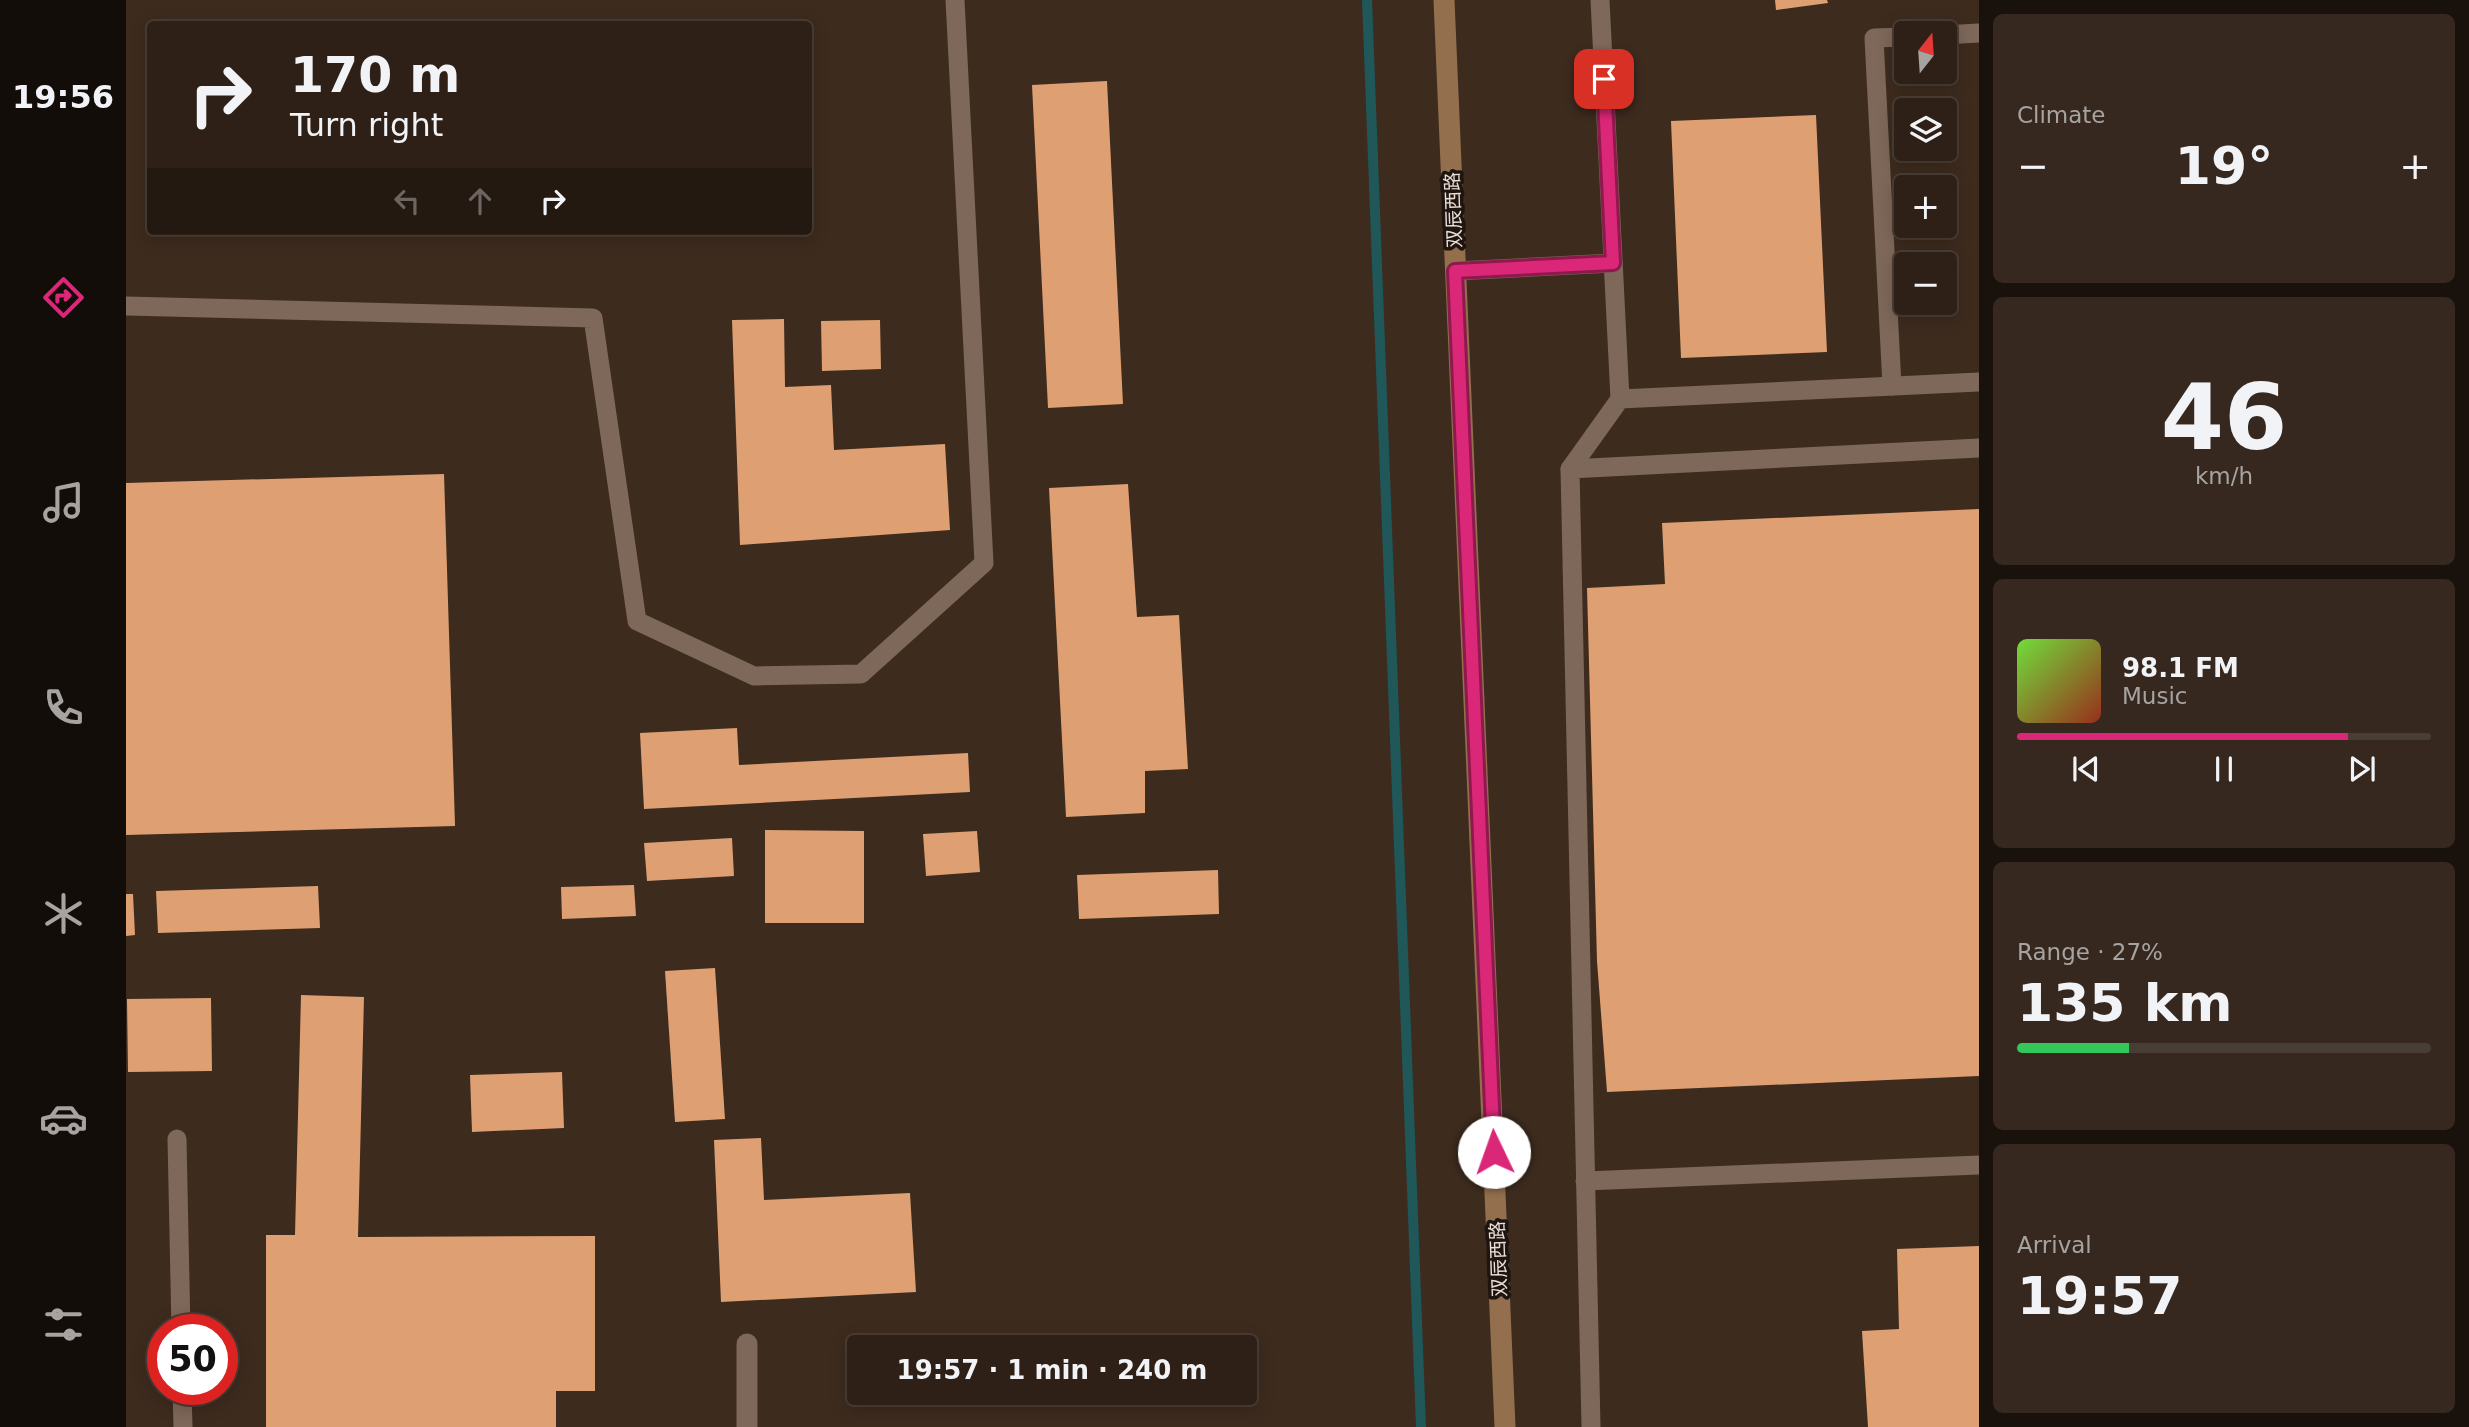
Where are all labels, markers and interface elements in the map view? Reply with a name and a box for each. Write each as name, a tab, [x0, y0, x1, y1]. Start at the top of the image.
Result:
north arrow	[1894, 21, 1956, 84]
map controls	[1894, 21, 1957, 315]
text: 170 m	[290, 47, 460, 104]
icon: right	[175, 49, 266, 140]
pin	[1574, 49, 1634, 109]
icon: arrive	[1585, 60, 1623, 98]
text: 19:56	[12, 78, 114, 116]
button: layers	[1894, 98, 1957, 161]
text: Climate	[2017, 102, 2106, 128]
text: Turn right	[290, 106, 443, 144]
text: 19°	[2175, 136, 2273, 196]
text: −	[2017, 144, 2049, 188]
text: +	[2399, 144, 2431, 188]
street label: 双辰西路	[1441, 172, 1465, 248]
button: +	[1894, 175, 1957, 238]
icon: left	[388, 182, 426, 220]
icon: ahead	[461, 182, 499, 220]
icon: right	[534, 182, 572, 220]
button: −	[1894, 252, 1957, 315]
icon: directions	[39, 273, 88, 322]
text: 46	[2161, 365, 2287, 470]
text: km/h	[2195, 463, 2253, 489]
icon: music	[39, 478, 88, 527]
text: 98.1 FM	[2122, 653, 2239, 683]
icon: phone	[39, 683, 88, 732]
text: Music	[2122, 683, 2187, 709]
icon: previous	[2067, 750, 2105, 788]
icon: pause	[2205, 750, 2243, 788]
icon: next	[2343, 750, 2381, 788]
icon: climate	[39, 889, 88, 938]
text: Range · 27%	[2017, 939, 2163, 965]
text: 135 km	[2017, 973, 2232, 1033]
icon: car	[39, 1094, 88, 1143]
position arrow	[1457, 1115, 1531, 1189]
street label: 双辰西路	[1486, 1221, 1510, 1297]
text: Arrival	[2017, 1232, 2092, 1258]
text: 19:57	[2017, 1266, 2183, 1326]
icon: filters	[39, 1300, 88, 1349]
speed limit sign: 50	[147, 1314, 238, 1405]
text: 19:57 · 1 min · 240 m	[897, 1355, 1207, 1385]

